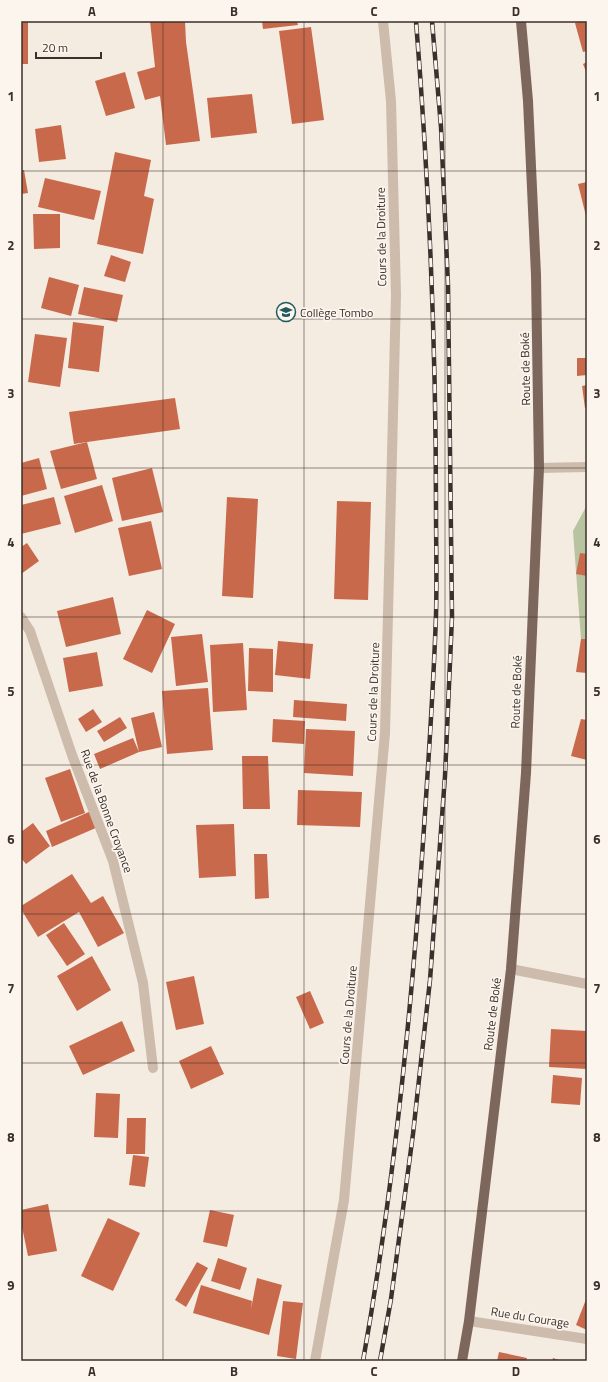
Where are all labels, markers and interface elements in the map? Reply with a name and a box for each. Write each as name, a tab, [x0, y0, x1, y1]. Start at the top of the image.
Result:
text: A	[88, 1, 96, 21]
text: B	[230, 1, 238, 21]
text: C	[370, 1, 378, 21]
text: D	[512, 1, 520, 21]
scale bar	[36, 34, 101, 60]
text: 20 m	[42, 38, 68, 57]
text: 1	[7, 86, 15, 106]
text: 1	[593, 86, 601, 106]
street label: Cours de la Droiture	[371, 187, 391, 287]
text: 2	[7, 235, 15, 255]
text: 2	[593, 235, 601, 255]
school or university icon: Collège Tombo	[275, 301, 297, 323]
place label: Collège Tombo	[300, 303, 373, 322]
street label: Route de Boké	[515, 332, 535, 406]
text: 3	[7, 383, 15, 403]
text: 3	[593, 383, 601, 403]
text: 4	[7, 532, 15, 552]
text: 4	[593, 532, 601, 552]
street label: Cours de la Droiture	[362, 642, 384, 742]
street label: Route de Boké	[505, 655, 527, 729]
text: 5	[7, 681, 15, 701]
text: 5	[593, 681, 601, 701]
street label: Rue de la Bonne Croyance	[76, 747, 138, 875]
text: 6	[7, 829, 15, 849]
text: 6	[593, 829, 601, 849]
street label: Cours de la Droiture	[334, 965, 362, 1065]
street label: Route de Boké	[478, 976, 506, 1052]
text: 7	[7, 978, 15, 998]
text: 7	[593, 978, 601, 998]
text: 8	[7, 1127, 15, 1147]
text: 8	[593, 1127, 601, 1147]
text: 9	[7, 1275, 15, 1295]
text: 9	[593, 1275, 601, 1295]
street label: Rue du Courage	[489, 1301, 571, 1333]
text: A	[88, 1361, 96, 1381]
text: B	[230, 1361, 238, 1381]
text: C	[370, 1361, 378, 1381]
text: D	[512, 1361, 520, 1381]

